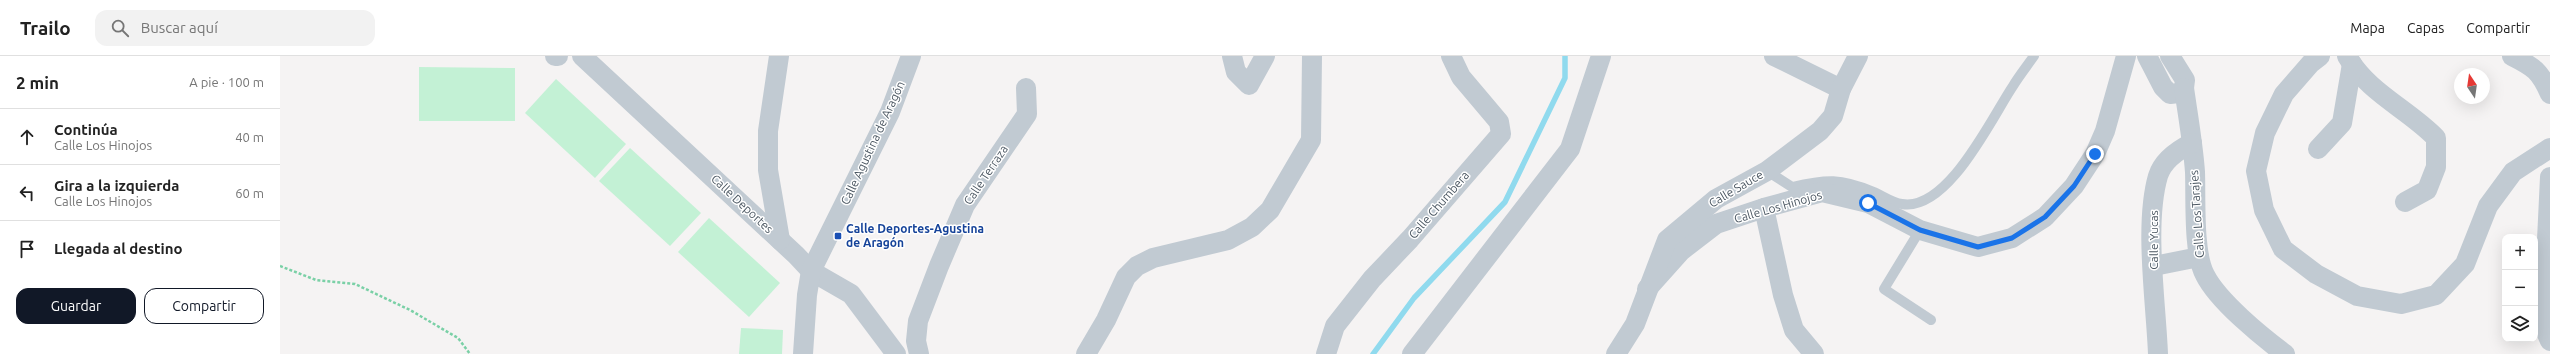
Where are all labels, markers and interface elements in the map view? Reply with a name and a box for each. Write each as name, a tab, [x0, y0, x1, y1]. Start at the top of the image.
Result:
search box	[95, 10, 375, 46]
text: Trailo	[20, 17, 71, 39]
icon: search	[109, 17, 131, 39]
text: Buscar aquí	[141, 19, 218, 36]
text: Mapa	[2350, 20, 2385, 36]
text: Capas	[2407, 20, 2444, 36]
text: Compartir	[2466, 20, 2530, 36]
north arrow	[2454, 68, 2490, 104]
text: 2 min	[16, 73, 59, 92]
text: A pie · 100 m	[189, 75, 264, 89]
street label: Calle Agustina de Aragón	[838, 79, 907, 207]
text: Continúa	[54, 121, 118, 138]
icon: ahead	[16, 126, 38, 148]
text: 40 m	[235, 130, 264, 144]
text: Calle Los Hinojos	[54, 138, 152, 152]
street label: Calle Terraza	[961, 143, 1010, 207]
route end	[2086, 145, 2104, 163]
street label: Calle Sauce	[1706, 167, 1765, 210]
street label: Calle Chumbera	[1406, 168, 1471, 241]
street label: Calle Los Tarajes	[2187, 170, 2206, 258]
street label: Calle Deportes	[709, 172, 776, 235]
text: Gira a la izquierda	[54, 177, 180, 194]
icon: left	[16, 182, 38, 204]
text: 60 m	[235, 186, 264, 200]
street label: Calle Los Hinojos	[1733, 188, 1823, 225]
text: Calle Los Hinojos	[54, 194, 152, 208]
route start	[1859, 194, 1877, 212]
street label: Calle Yucas	[2147, 210, 2160, 270]
place label: Calle Deportes-Agustina de Aragón	[846, 222, 984, 249]
marker: Calle Deportes-Agustina de Aragón	[833, 231, 843, 241]
map controls	[2502, 234, 2538, 342]
button: +	[2502, 234, 2538, 270]
icon: arrive	[16, 238, 38, 260]
text: Llegada al destino	[54, 240, 183, 257]
button: −	[2502, 270, 2538, 306]
button: Guardar	[16, 288, 136, 324]
button: Compartir	[144, 288, 264, 324]
button: layers	[2502, 306, 2538, 342]

